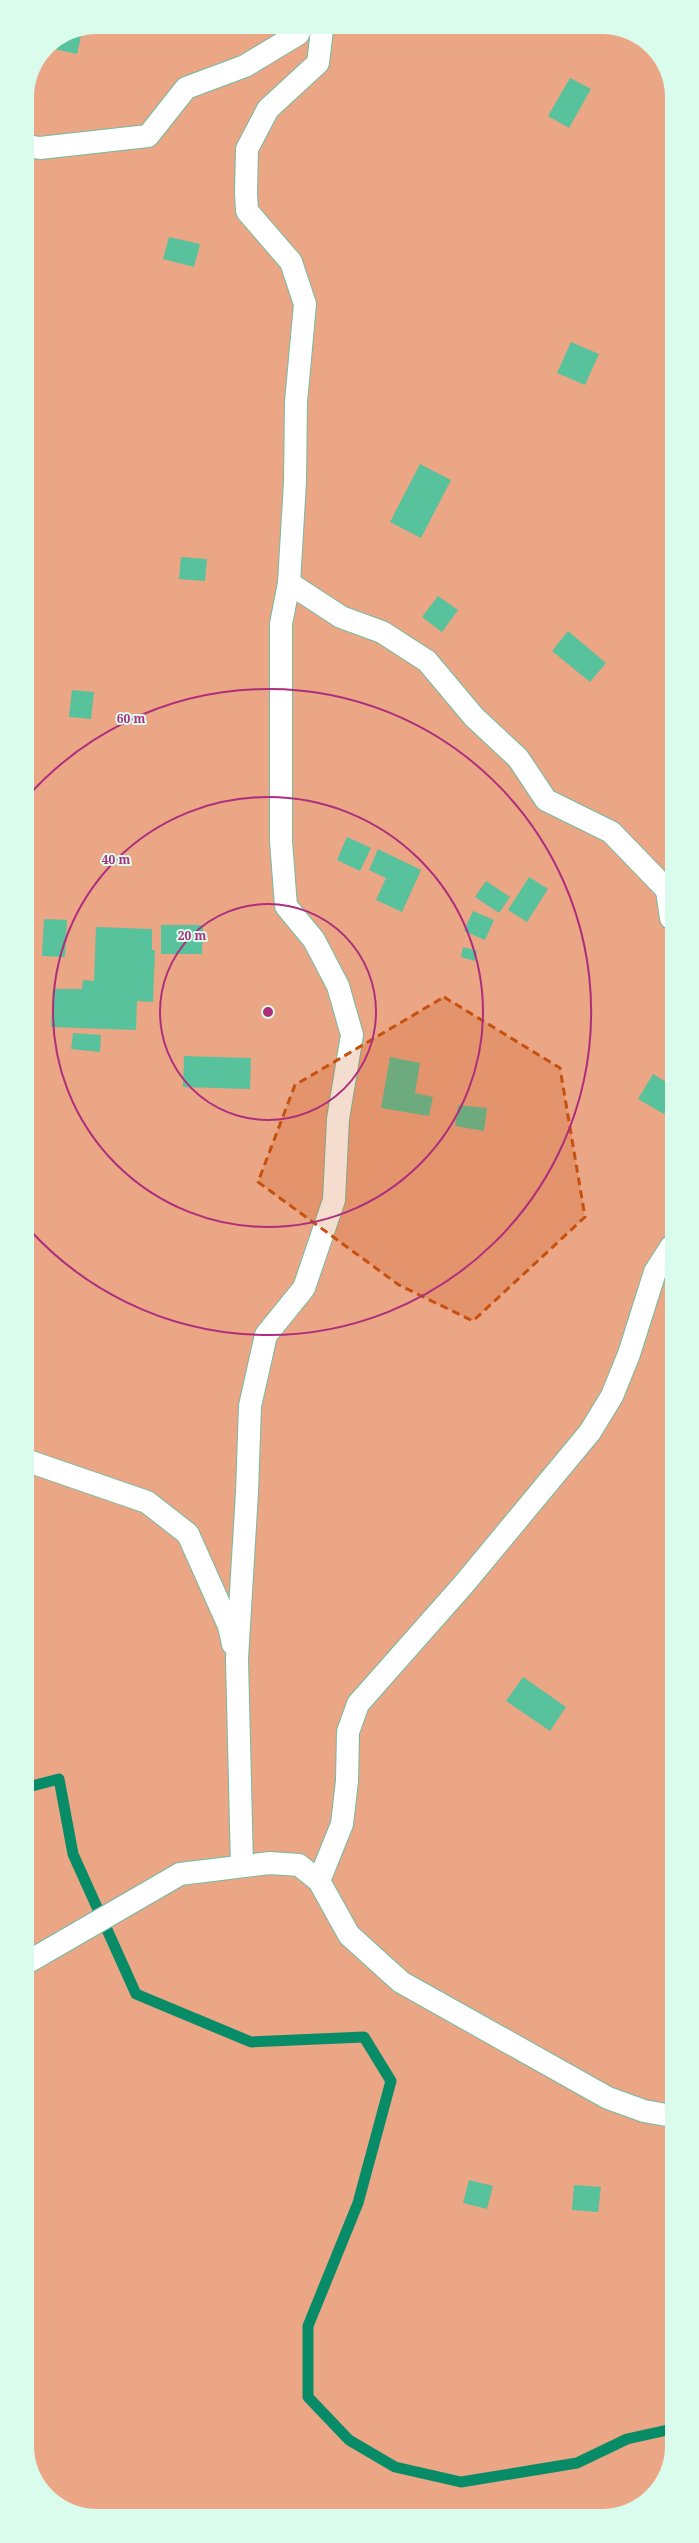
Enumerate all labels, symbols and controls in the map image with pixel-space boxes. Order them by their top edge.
text: 60 m [117,710,145,727]
text: 40 m [102,851,130,868]
text: 20 m [178,927,206,944]
centre of rings [261,1005,275,1019]

